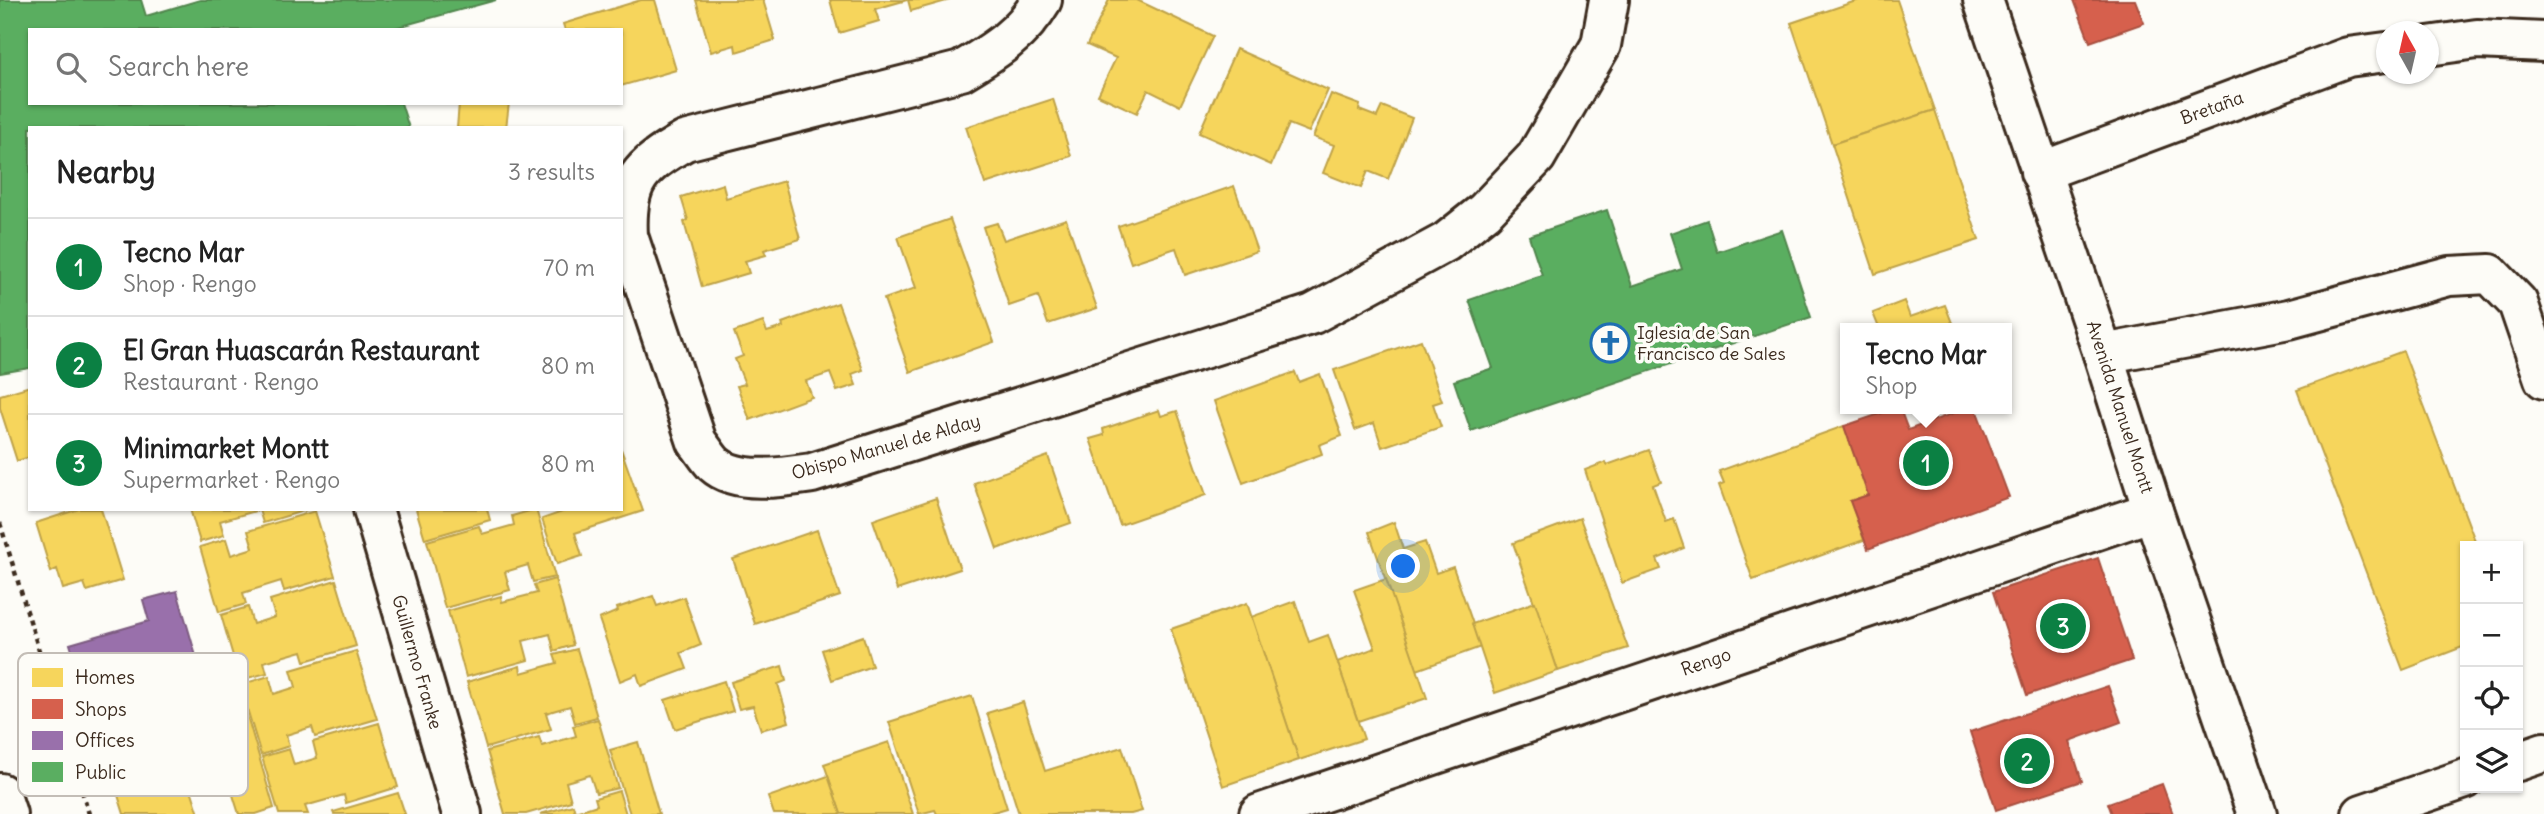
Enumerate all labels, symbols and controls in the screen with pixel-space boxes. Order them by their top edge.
north arrow [2376,21,2439,84]
search box [28,28,623,105]
icon: search [52,48,90,86]
text: Search here [108,50,249,83]
street label: Bretaña [2177,86,2246,130]
text: Nearby [56,153,156,191]
text: 3 results [508,157,595,186]
text: Tecno Mar [123,236,244,269]
text: 1 [74,253,84,282]
text: 70 m [543,253,595,282]
text: Shop · Rengo [123,269,257,298]
street label: Avenida Manuel Montt [2082,318,2159,496]
place label: Iglesia de San Francisco de Sales [1637,321,1786,365]
church icon: Iglesia de San Francisco de Sales [1589,322,1631,364]
popup [1840,323,2012,414]
text: El Gran Huascarán Restaurant [123,334,479,367]
text: Tecno Mar [1865,338,1987,371]
text: 2 [73,351,85,380]
text: 80 m [541,351,595,380]
text: Restaurant · Rengo [123,367,319,396]
text: Shop [1865,371,1917,400]
street label: Obispo Manuel de Alday [789,409,983,484]
text: Minimarket Montt [123,432,329,465]
pin: 1 [1903,437,1949,489]
text: 3 [72,449,86,478]
text: 80 m [541,449,595,478]
text: Supermarket · Rengo [123,465,340,494]
map controls [2460,541,2523,793]
button: + [2460,541,2523,604]
your location [1386,549,1420,583]
street label: Guillermo Franke [387,592,448,732]
pin: 3 [2040,600,2086,652]
button: − [2460,604,2523,667]
street label: Rengo [1678,642,1734,681]
legend [18,653,248,796]
text: Homes [75,665,135,689]
button: locate [2460,667,2523,730]
text: Shops [75,697,127,721]
text: Offices [75,728,135,752]
button: layers [2460,730,2523,793]
pin: 2 [2004,735,2050,787]
text: Public [75,760,126,784]

